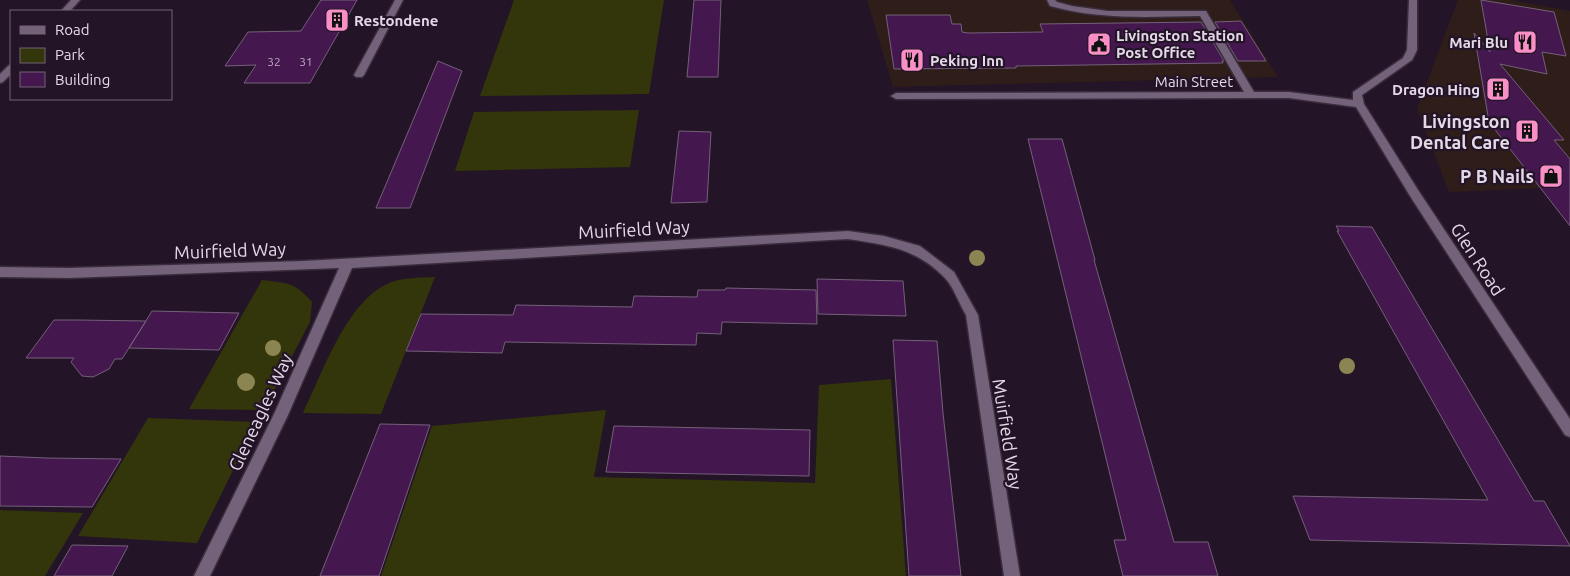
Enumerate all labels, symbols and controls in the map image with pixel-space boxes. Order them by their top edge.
building icon: Restondene [324,7,350,33]
legend [10,10,172,100]
place label: Restondene [354,12,438,29]
text: Road [55,21,90,38]
place label: Livingston Station Post Office [1116,27,1244,61]
restaurant icon: Mari Blu [1512,29,1538,55]
public building icon: Livingston Station Post Office [1086,31,1112,57]
place label: Mari Blu [1449,34,1508,51]
text: Park [55,46,85,63]
restaurant icon: Peking Inn [899,47,925,73]
place label: Peking Inn [930,52,1004,69]
house number: 32 [267,55,281,68]
house number: 31 [299,55,313,68]
text: Building [55,71,110,88]
street label: Main Street [1155,73,1233,90]
building icon: Dragon Hing [1485,76,1511,102]
place label: Dragon Hing [1392,81,1480,98]
place label: Livingston Dental Care [1410,111,1510,152]
building icon: Livingston Dental Care [1514,118,1540,144]
shop icon: P B Nails [1538,163,1564,189]
place label: P B Nails [1460,166,1534,186]
street label: Muirfield Way [578,216,691,242]
street label: Glen Road [1447,219,1509,299]
street label: Muirfield Way [174,238,287,262]
street label: Gleneagles Way [224,350,296,474]
street label: Muirfield Way [989,377,1027,491]

